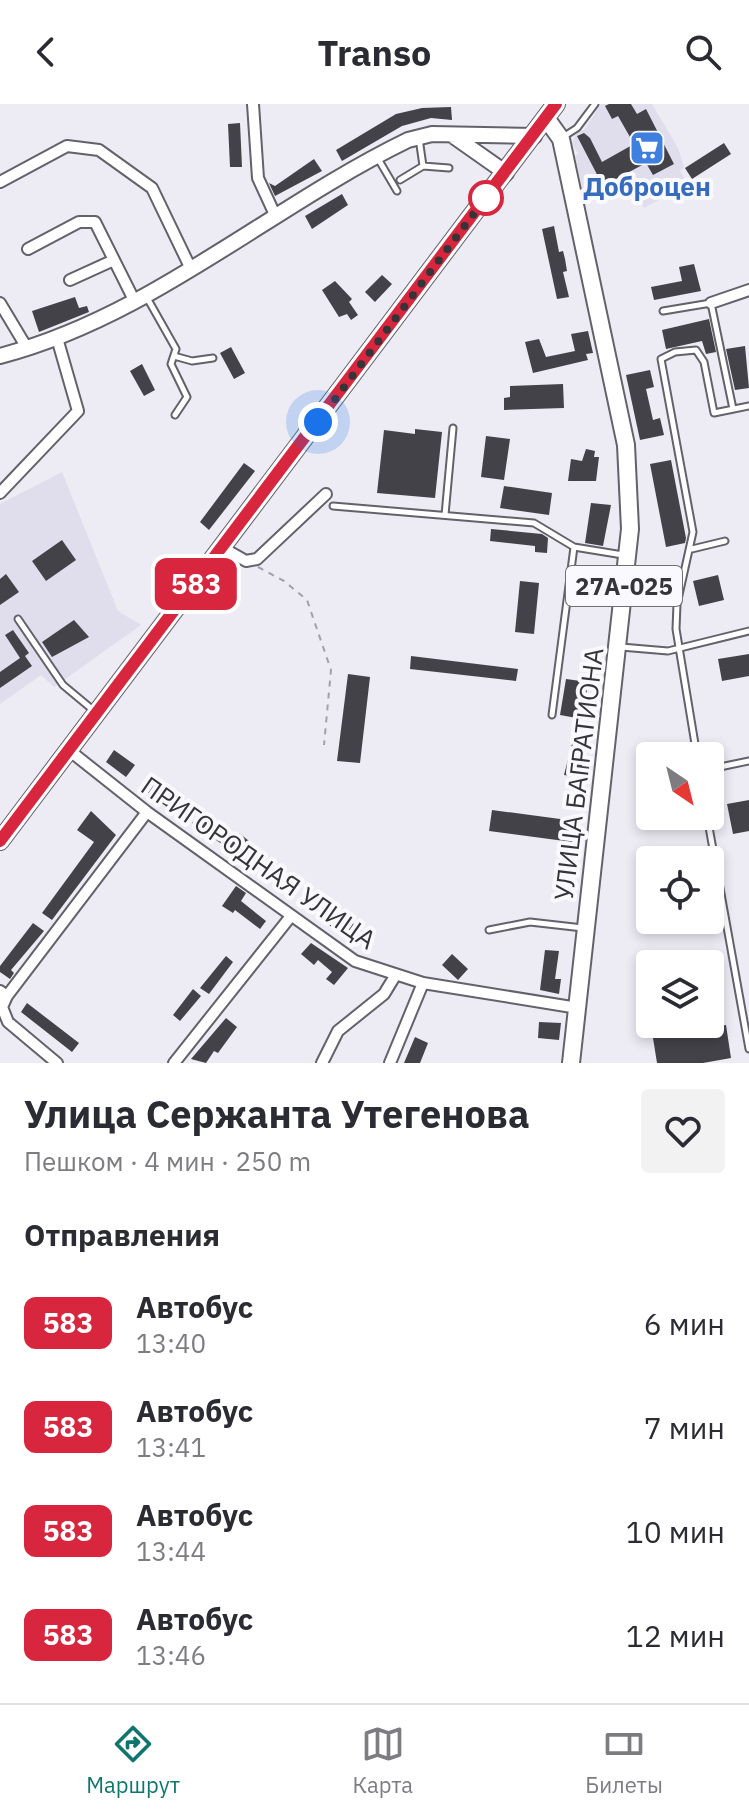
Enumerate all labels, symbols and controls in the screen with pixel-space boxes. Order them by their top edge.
text: Transo [318,29,431,76]
icon: back [24,30,68,74]
icon: search [681,30,725,74]
supermarket icon: Доброцен [628,129,666,167]
place label: Доброцен [583,169,711,203]
unlabelled marker [469,181,503,215]
your location [298,402,338,442]
line badge: 583 [150,558,242,610]
text: 583 [171,565,221,602]
road number: 27А-025 [566,566,682,606]
street label: УЛИЦА БАГРАТИОНА [546,645,610,902]
north arrow [636,742,724,830]
map controls [636,742,724,1038]
street label: ПРИГОРОДНАЯ УЛИЦА [135,768,383,956]
button: locate [636,846,724,934]
button: layers [636,950,724,1038]
text: Улица Сержанта Утегенова [24,1089,530,1138]
button: heart [641,1089,725,1173]
text: Пешком · 4 мин · 250 m [24,1144,311,1178]
text: Отправления [24,1215,220,1254]
text: Автобус [136,1287,253,1326]
text: 583 [43,1304,93,1341]
text: 6 мин [644,1304,725,1343]
text: 13:40 [136,1326,206,1360]
text: Автобус [136,1391,253,1430]
text: 583 [43,1408,93,1445]
text: 7 мин [644,1408,725,1447]
text: 13:41 [136,1430,206,1464]
text: Автобус [136,1495,253,1534]
text: 583 [43,1512,93,1549]
text: 10 мин [626,1512,725,1551]
text: 13:44 [136,1534,206,1568]
text: Автобус [136,1599,253,1638]
text: 583 [43,1616,93,1653]
text: 12 мин [626,1616,725,1655]
text: 13:46 [136,1638,206,1672]
tab: Маршрут [86,1722,180,1799]
tab: Карта [353,1722,413,1799]
tab: Билеты [585,1722,663,1799]

